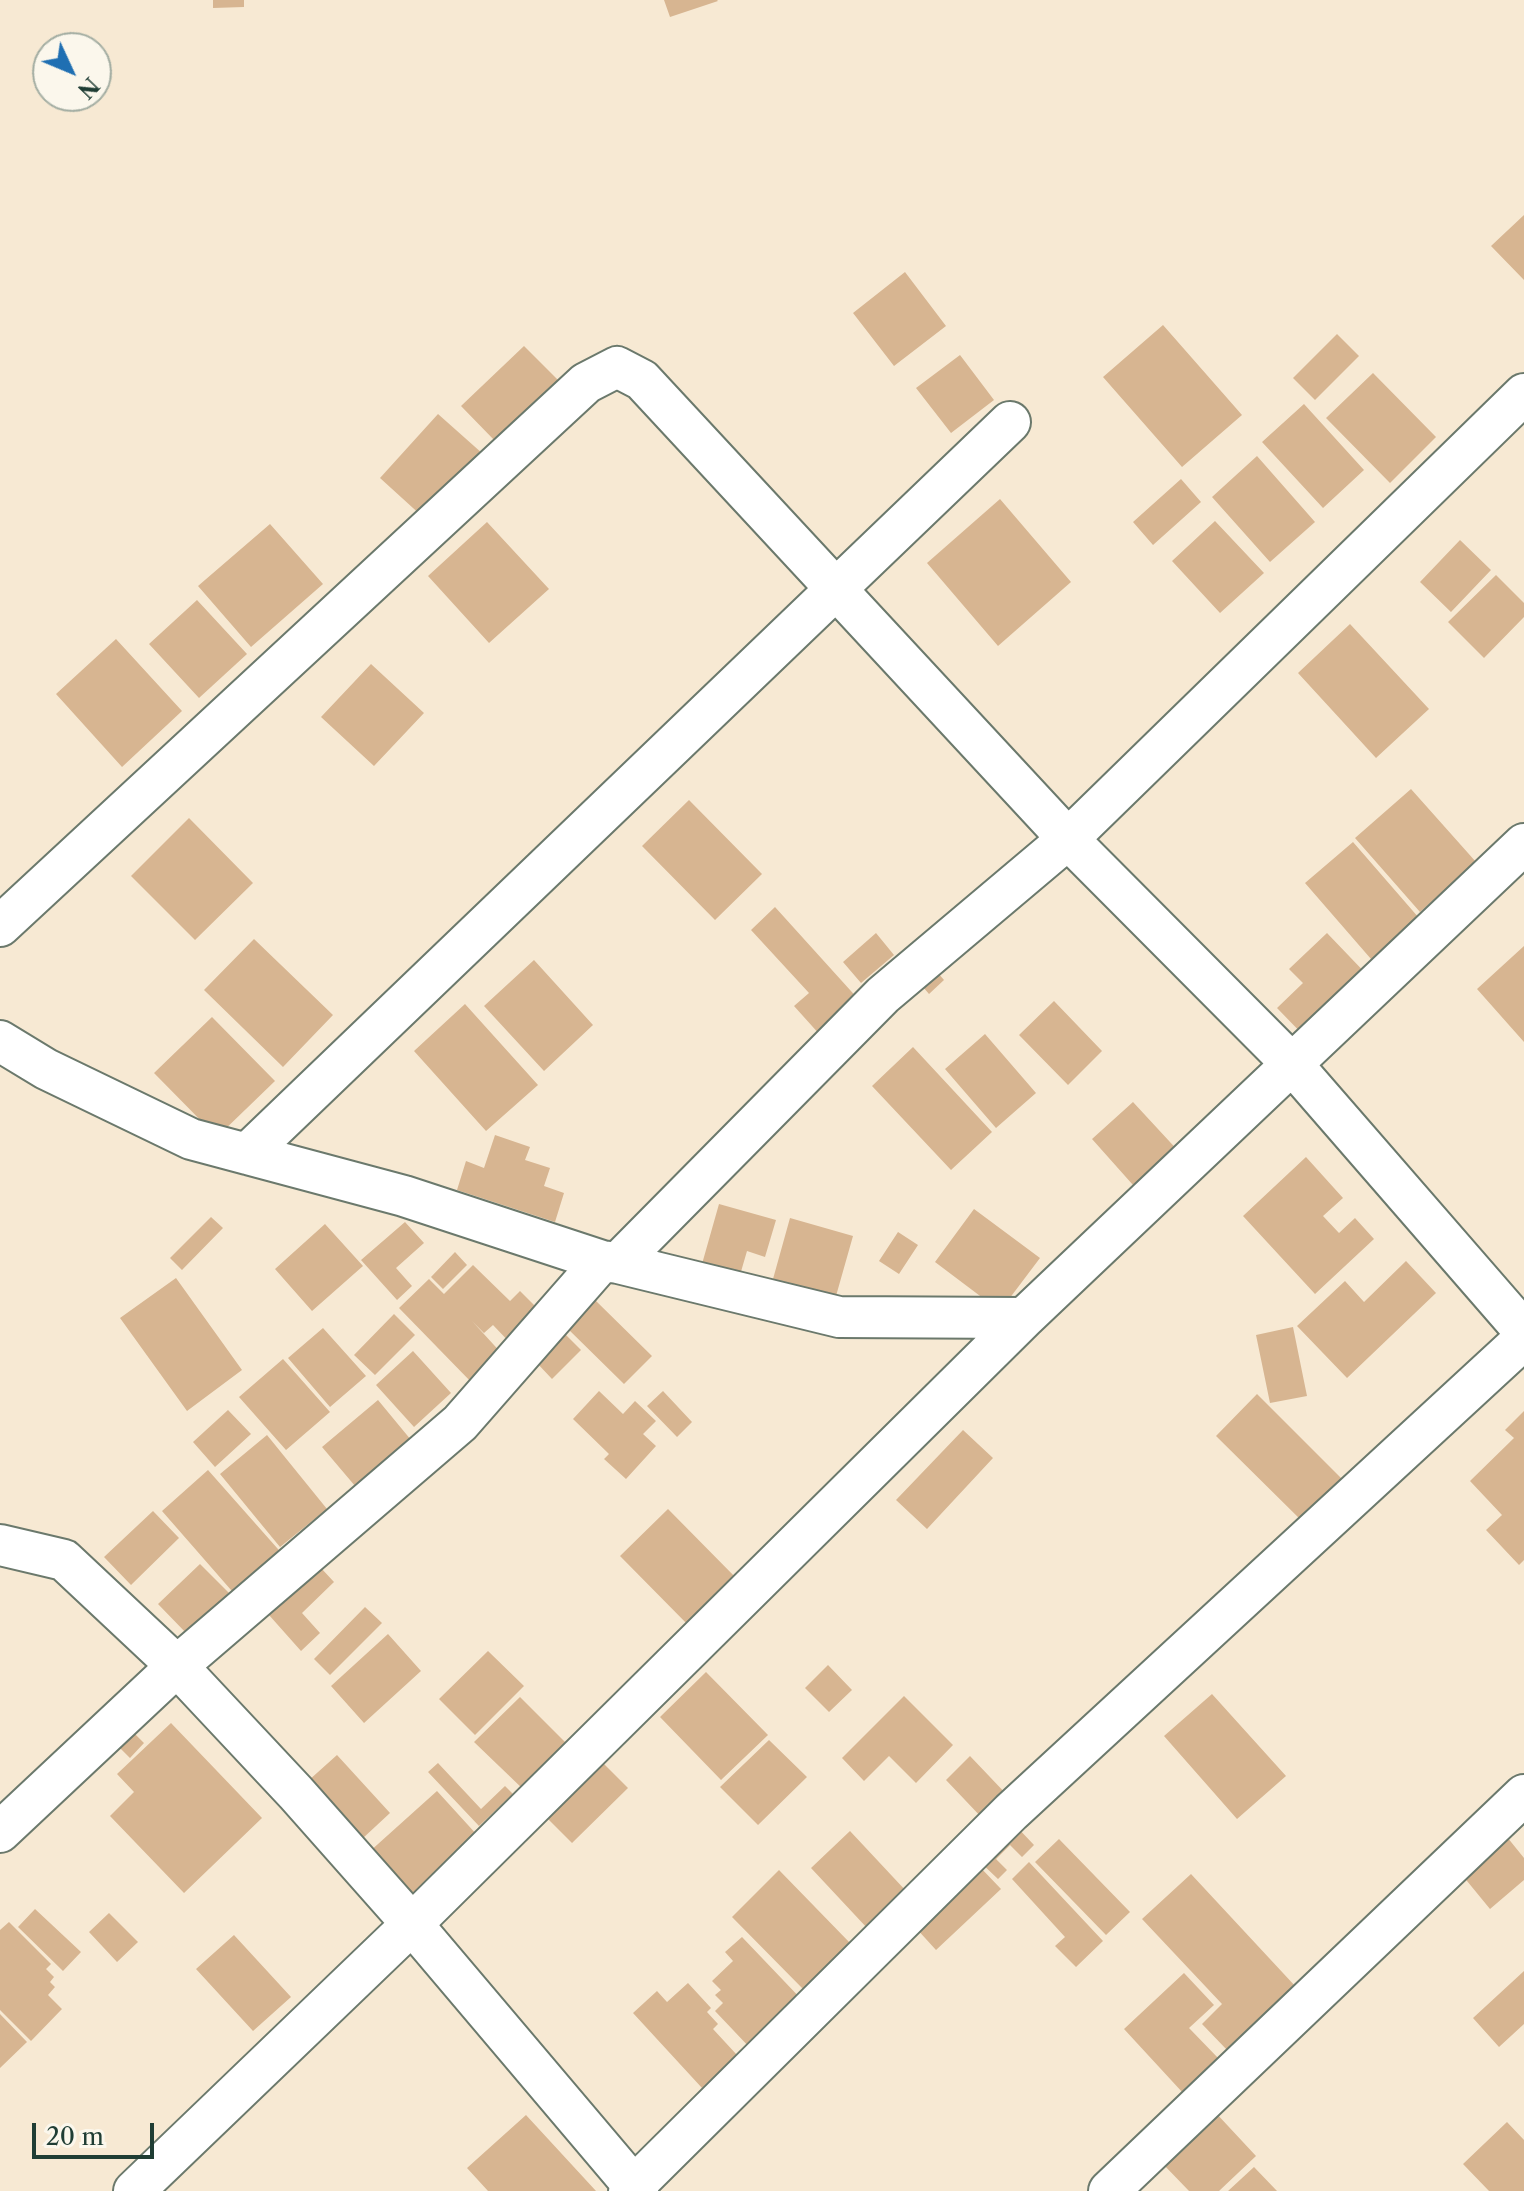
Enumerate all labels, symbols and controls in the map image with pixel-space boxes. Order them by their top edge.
north arrow [32,32,112,112]
text: N [72,71,105,104]
scale bar [36,2107,158,2157]
text: 20 m [46,2122,104,2151]

